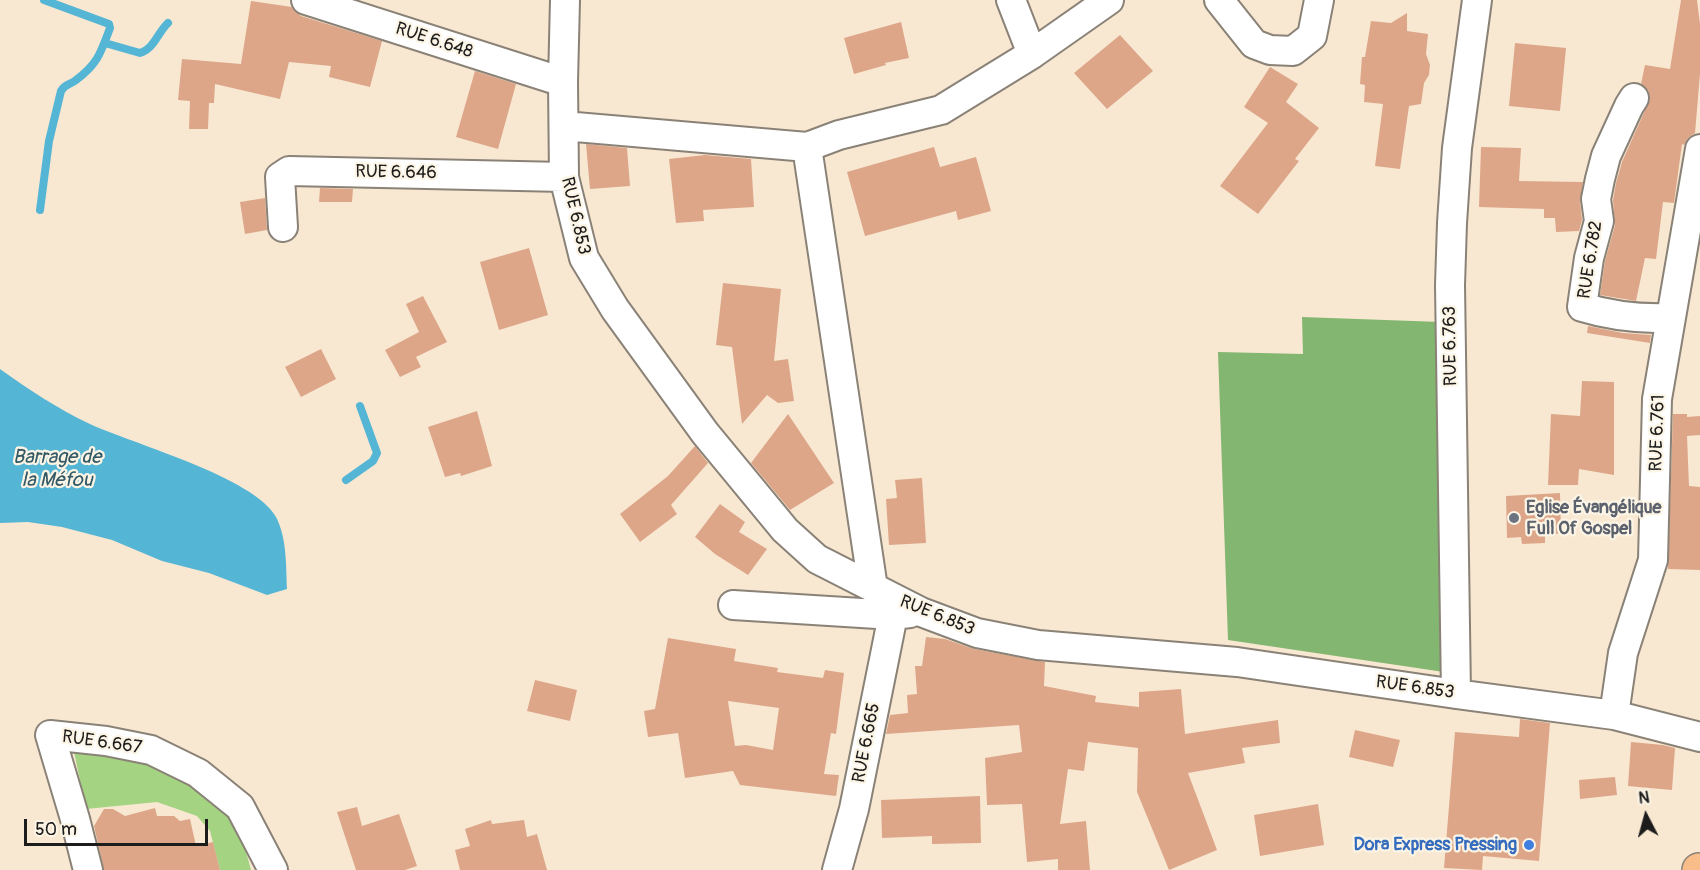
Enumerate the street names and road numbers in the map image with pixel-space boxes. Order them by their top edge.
street label: RUE 6.648 [393,18,475,64]
street label: RUE 6.646 [355,161,437,185]
street label: RUE 6.853 [556,175,594,257]
street label: RUE 6.782 [1574,219,1608,301]
street label: RUE 6.763 [1440,306,1462,386]
street label: RUE 6.761 [1646,394,1670,472]
street label: RUE 6.853 [896,591,978,641]
street label: RUE 6.853 [1374,672,1456,704]
street label: RUE 6.665 [849,701,885,785]
street label: RUE 6.667 [61,727,143,759]

